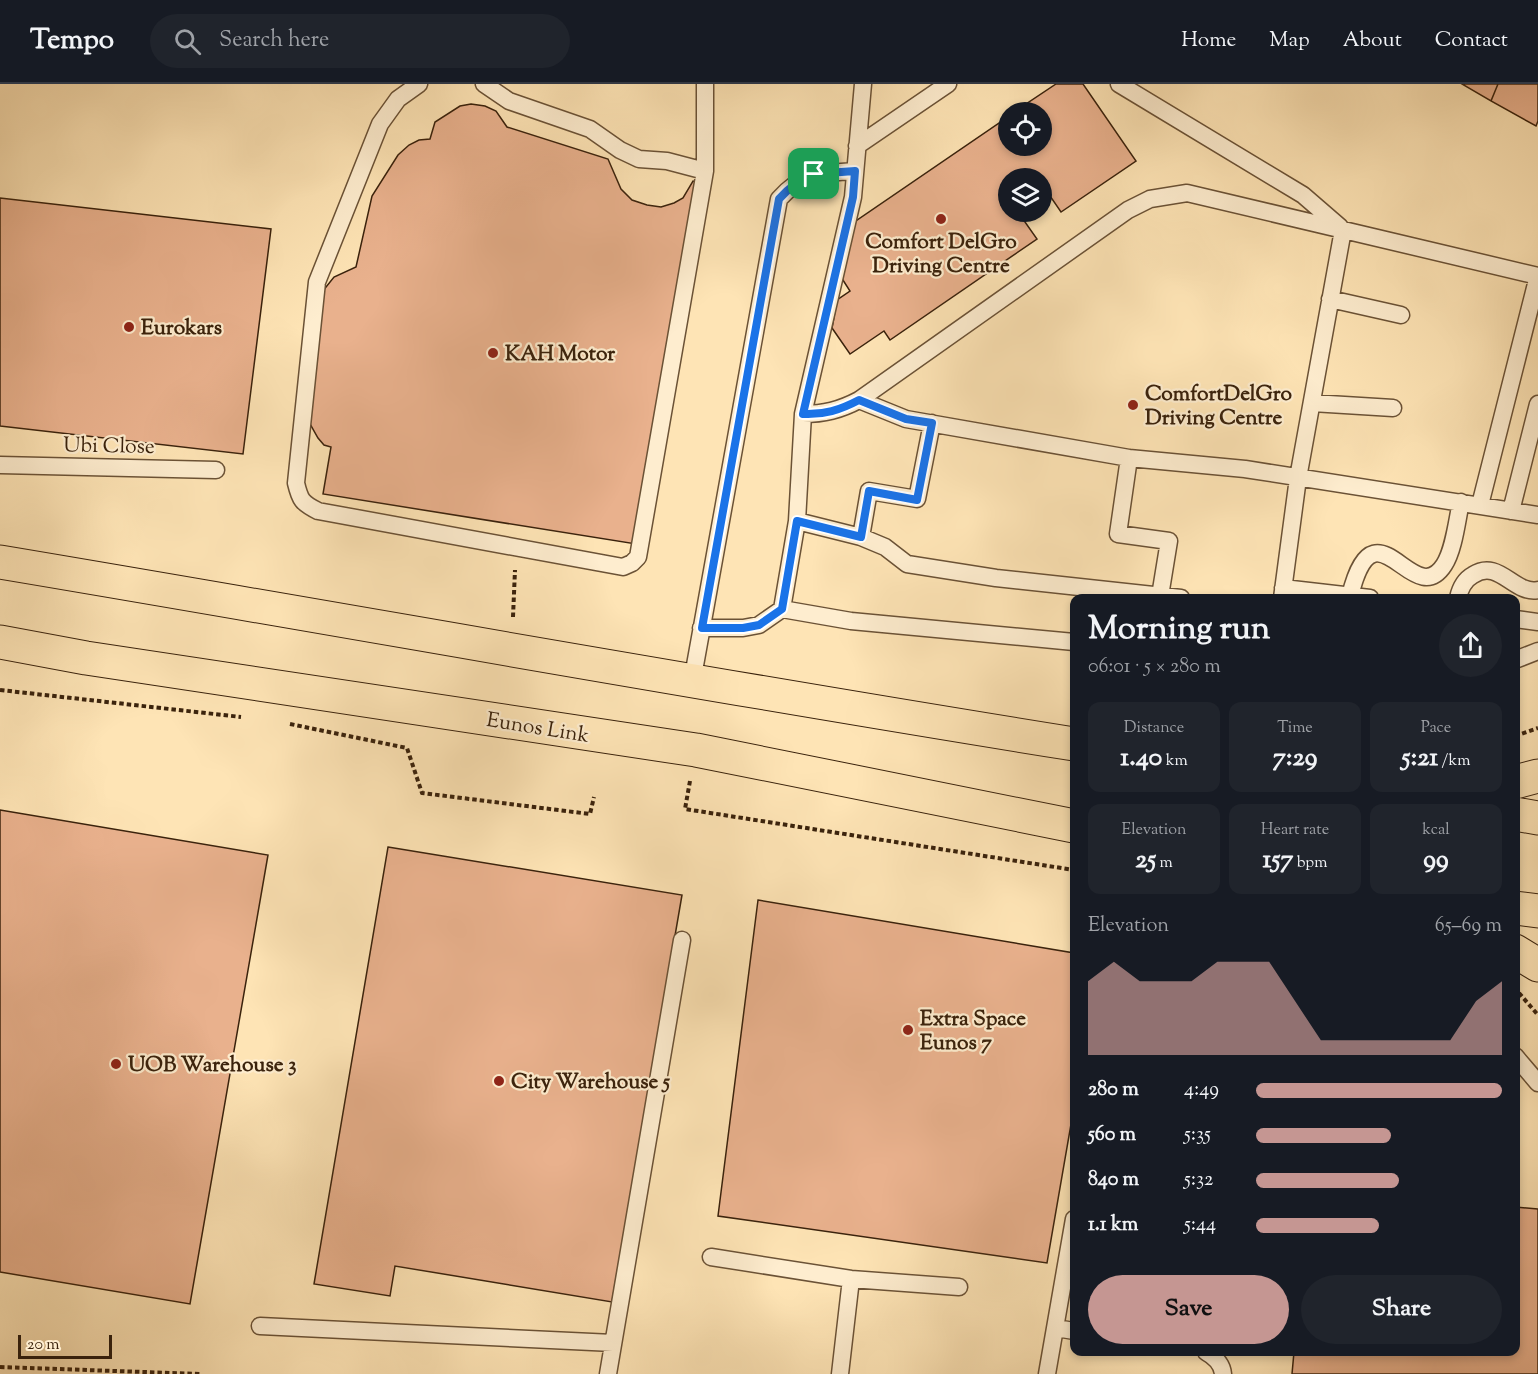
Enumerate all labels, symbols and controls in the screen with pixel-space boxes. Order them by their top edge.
search box [150,14,570,68]
text: Tempo [30,21,114,61]
icon: search [171,25,204,58]
text: Search here [219,25,329,57]
text: Home [1181,26,1236,56]
text: Map [1269,26,1310,56]
text: About [1343,26,1402,56]
text: Contact [1435,26,1508,56]
map controls [998,102,1052,222]
button: locate [998,102,1052,156]
pin [788,148,839,199]
icon: arrive [797,157,830,190]
button: layers [998,168,1052,222]
marker: Comfort DelGro Driving Centre [934,212,948,226]
place label: Comfort DelGro Driving Centre [865,228,1017,282]
place label: Eurokars [141,314,222,344]
marker: Eurokars [122,320,136,334]
place label: KAH Motor [505,340,615,370]
marker: KAH Motor [486,346,500,360]
place label: ComfortDelGro Driving Centre [1145,380,1293,434]
marker: ComfortDelGro Driving Centre [1126,398,1140,412]
street label: Ubi Close [63,431,155,463]
text: Morning run [1088,606,1270,654]
button: share [1439,614,1502,677]
text: 06:01 · 5 × 280 m [1088,653,1221,682]
street label: Eunos Link [484,706,592,752]
text: Distance [1124,717,1184,740]
text: Time [1277,717,1313,740]
text: Pace [1421,717,1451,740]
text: 1.40 [1120,740,1162,777]
text: 7:29 [1273,740,1317,777]
text: 5:21 [1401,740,1438,777]
text: km [1162,750,1188,773]
text: /km [1438,750,1471,773]
text: Elevation [1122,819,1186,842]
text: Heart rate [1261,819,1329,842]
text: kcal [1422,819,1450,842]
text: 25 [1135,842,1156,879]
text: 157 [1263,842,1293,879]
text: 99 [1423,842,1449,879]
text: m [1156,852,1173,875]
text: bpm [1293,852,1327,875]
text: Elevation [1088,912,1169,941]
text: 65–69 m [1435,912,1502,941]
place label: Extra Space Eunos 7 [920,1005,1026,1059]
marker: Extra Space Eunos 7 [901,1023,915,1037]
place label: UOB Warehouse 3 [128,1051,296,1081]
marker: UOB Warehouse 3 [109,1057,123,1071]
place label: City Warehouse 5 [511,1068,671,1098]
marker: City Warehouse 5 [492,1074,506,1088]
text: 280 m [1088,1076,1139,1105]
text: 4:49 [1184,1076,1219,1105]
text: 560 m [1088,1121,1136,1150]
text: 5:35 [1184,1121,1211,1150]
text: 840 m [1088,1166,1139,1195]
text: 5:32 [1184,1166,1213,1195]
text: 1.1 km [1088,1211,1138,1240]
text: 5:44 [1184,1211,1216,1240]
button: Save [1088,1275,1289,1344]
button: Share [1301,1275,1502,1344]
scale bar [18,1332,112,1360]
text: 20 m [27,1334,60,1357]

